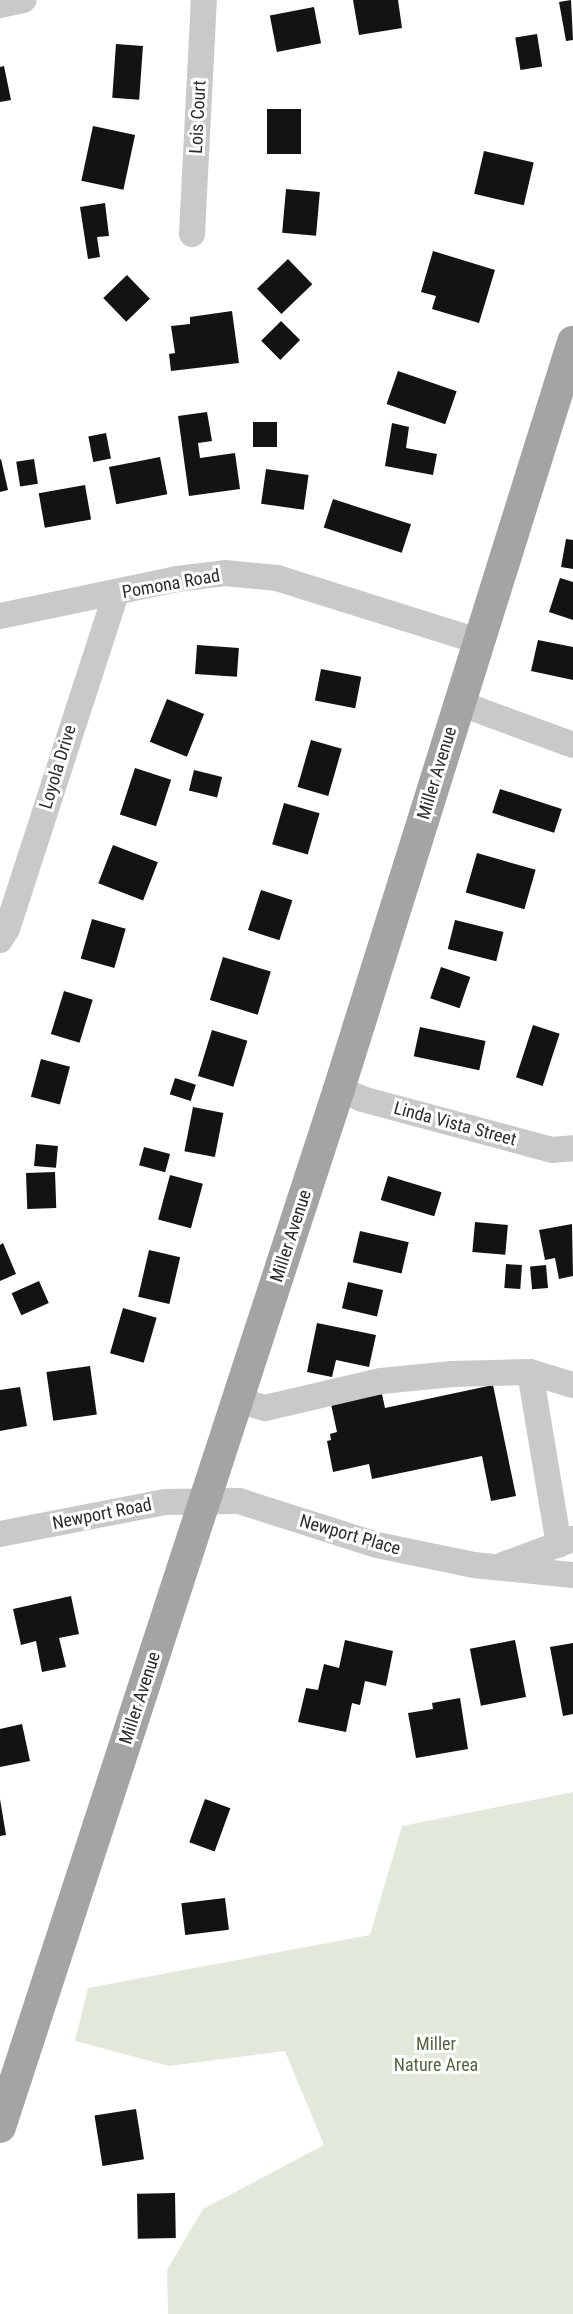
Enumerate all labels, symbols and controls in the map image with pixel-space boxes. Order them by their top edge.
street label: Lois Court [185,80,211,154]
street label: Pomona Road [120,565,222,603]
street label: Loyola Drive [35,722,81,812]
street label: Miller Avenue [413,724,461,822]
street label: Linda Vista Street [391,1097,519,1151]
street label: Miller Avenue [266,1187,316,1285]
street label: Newport Road [51,1494,153,1534]
street label: Newport Place [297,1510,403,1560]
street label: Miller Avenue [115,1649,165,1747]
park label: Miller Nature Area [394,2034,478,2076]

